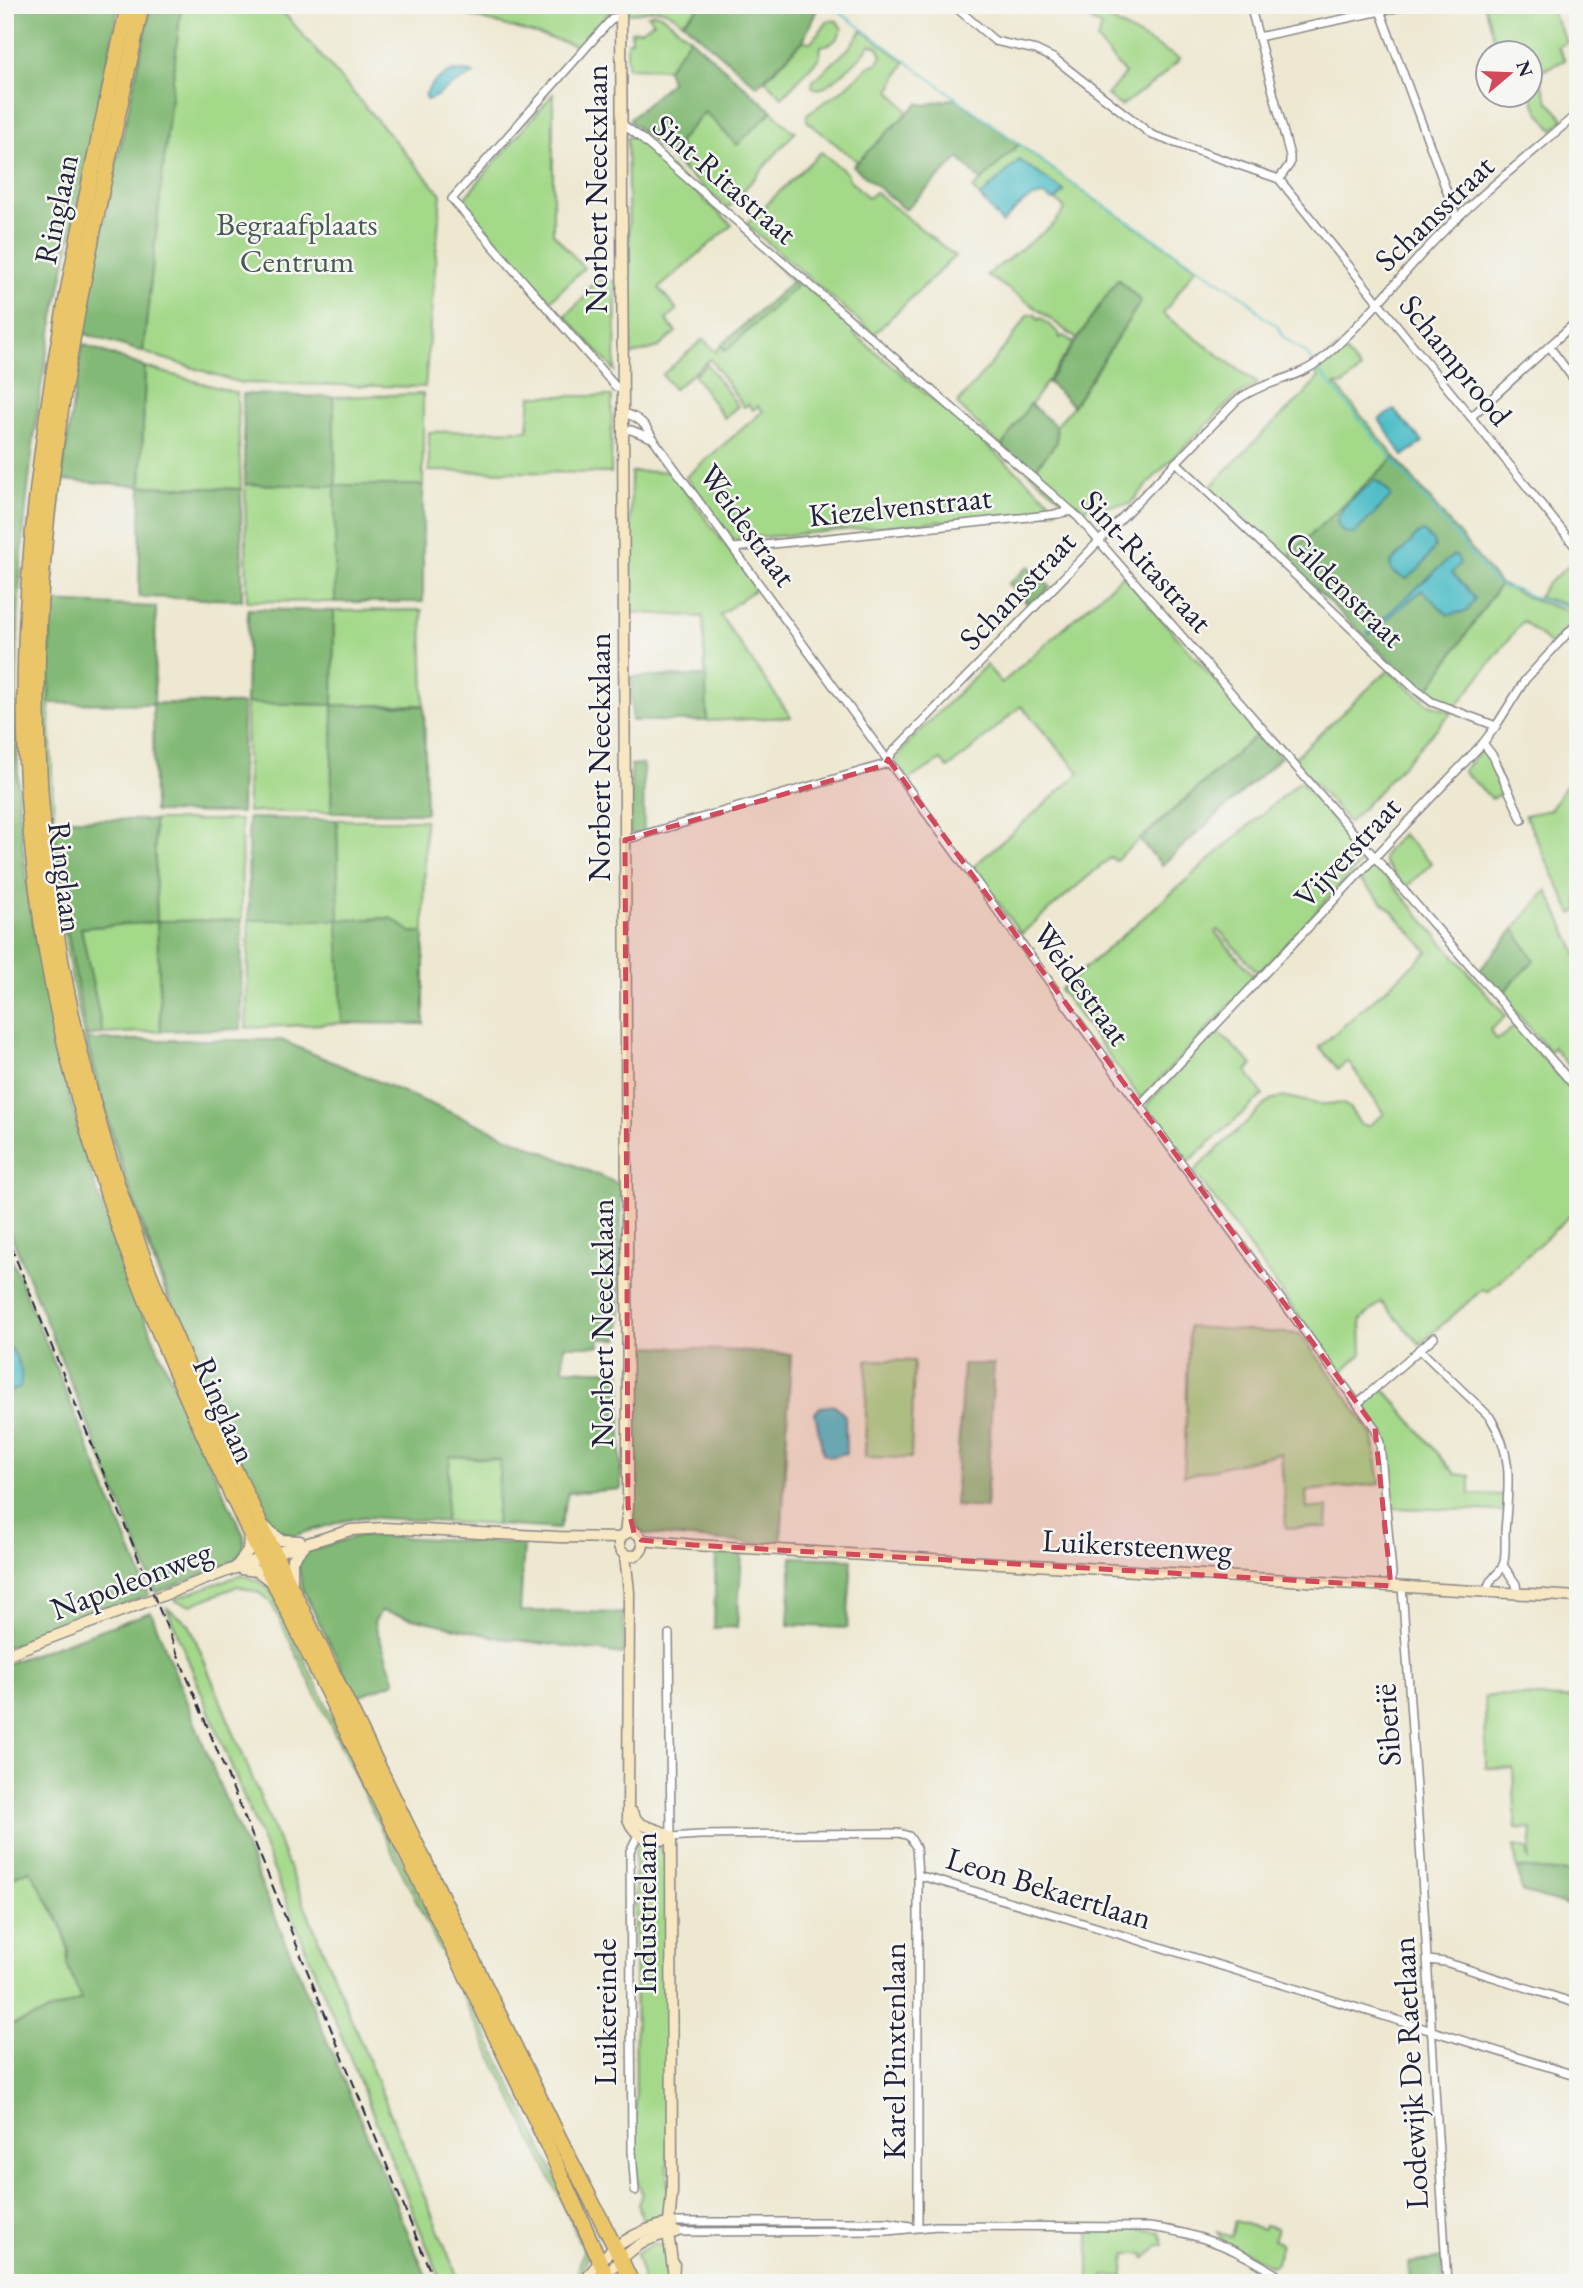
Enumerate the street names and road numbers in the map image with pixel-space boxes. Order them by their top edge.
street label: Norbert Neeckxlaan [575,64,617,314]
street label: Sint-Ritastraat [644,105,806,253]
street label: Schansstraat [1365,145,1503,281]
street label: Ringlaan [24,150,88,268]
street label: Schamprood [1390,286,1522,435]
street label: Weidestraat [689,455,807,595]
street label: Kiezelvenstraat [807,476,993,536]
street label: Sint-Ritastraat [1072,481,1222,641]
street label: Schansstraat [949,521,1085,659]
street label: Gildenstraat [1276,521,1414,657]
street label: Norbert Neeckxlaan [578,632,620,882]
street label: Vijverstraat [1284,787,1410,917]
street label: Ringlaan [38,819,94,935]
street label: Weidestraat [1023,914,1141,1054]
street label: Norbert Neeckxlaan [581,1198,623,1448]
street label: Ringlaan [183,1350,267,1470]
street label: Luikersteenweg [1041,1519,1234,1571]
street label: Napoleonweg [44,1530,219,1630]
street label: Siberië [1363,1682,1411,1768]
street label: Industrielaan [624,1832,666,1994]
street label: Leon Bekaertlaan [941,1837,1157,1939]
street label: Lodewijk De Raetlaan [1382,1936,1438,2210]
street label: Luikereinde [584,1938,626,2086]
street label: Karel Pinxtenlaan [873,1942,915,2160]

